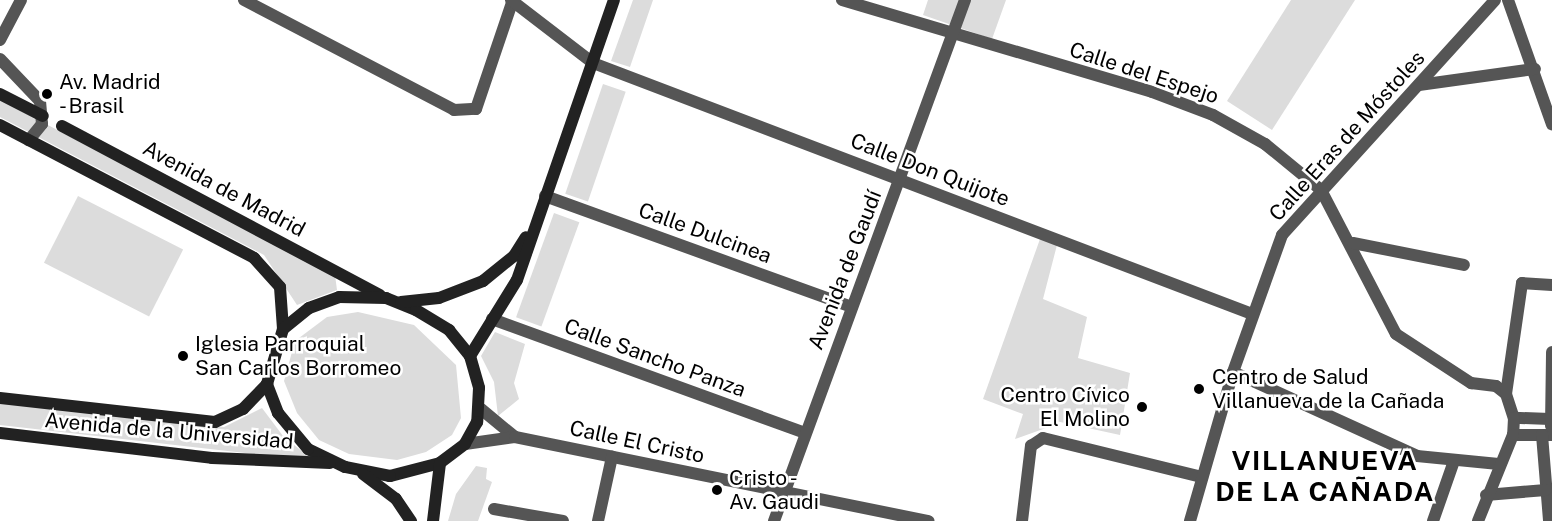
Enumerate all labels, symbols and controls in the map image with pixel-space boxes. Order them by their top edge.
street label: Calle del Espejo [1066,37,1222,109]
street label: Calle Eras de Móstoles [1264,46,1430,226]
place label: Av. Madrid - Brasil [59,69,161,119]
marker: Av. Madrid - Brasil [40,87,54,101]
street label: Calle Don Quijote [847,128,1013,212]
street label: Avenida de Madrid [138,135,310,243]
street label: Avenida de Gaudí [803,187,887,353]
street label: Calle Dulcinea [635,197,775,269]
street label: Calle Sancho Panza [561,313,749,403]
place label: Iglesia Parroquial San Carlos Borromeo [195,331,401,381]
marker: Iglesia Parroquial San Carlos Borromeo [176,349,190,363]
place label: Centro de Salud Villanueva de la Cañada [1212,364,1445,414]
marker: Centro de Salud Villanueva de la Cañada [1190,380,1208,398]
place label: Centro Cívico El Molino [1000,382,1130,432]
marker: Centro Cívico El Molino [1135,400,1149,414]
street label: Avenida de la Universidad [43,408,295,454]
street label: Calle El Cristo [567,415,707,469]
district label: VILLANUEVA DE LA CAÑADA [1215,444,1435,507]
place label: Cristo - Av. Gaudi [729,465,819,515]
marker: Cristo - Av. Gaudi [710,483,724,497]

